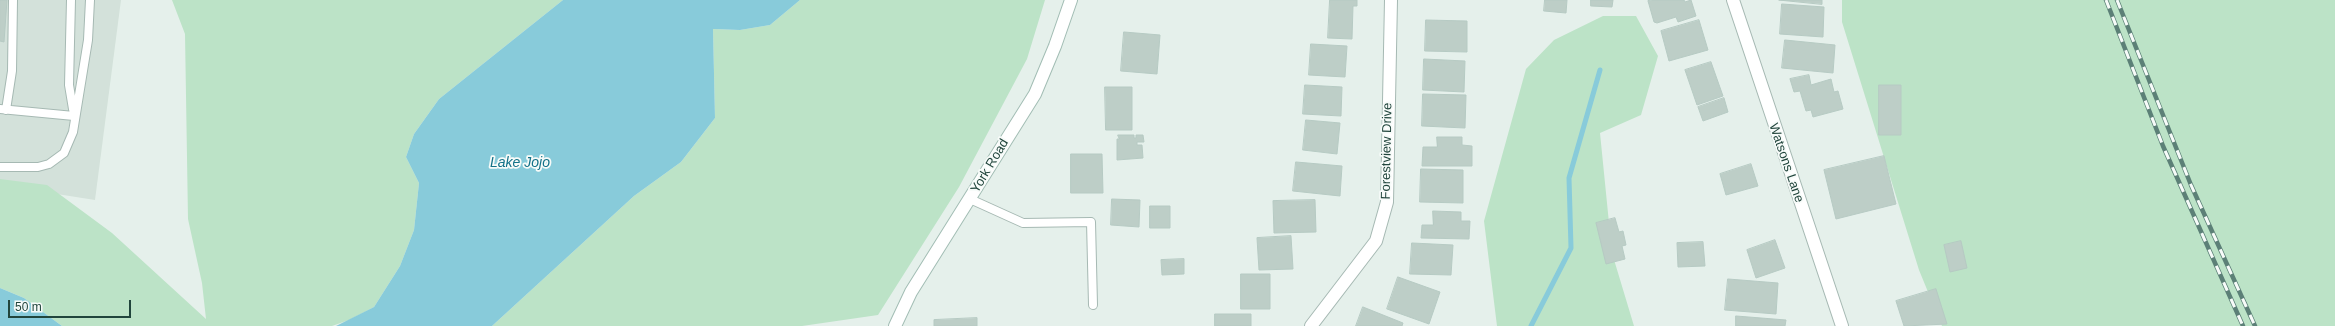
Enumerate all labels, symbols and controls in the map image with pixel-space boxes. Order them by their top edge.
street label: Forestview Drive [1378,102,1396,200]
street label: Watsons Lane [1765,121,1807,205]
street label: York Road [968,136,1012,196]
water label: Lake Jojo [490,155,550,171]
scale bar [10,292,133,318]
text: 50 m [15,300,42,314]

